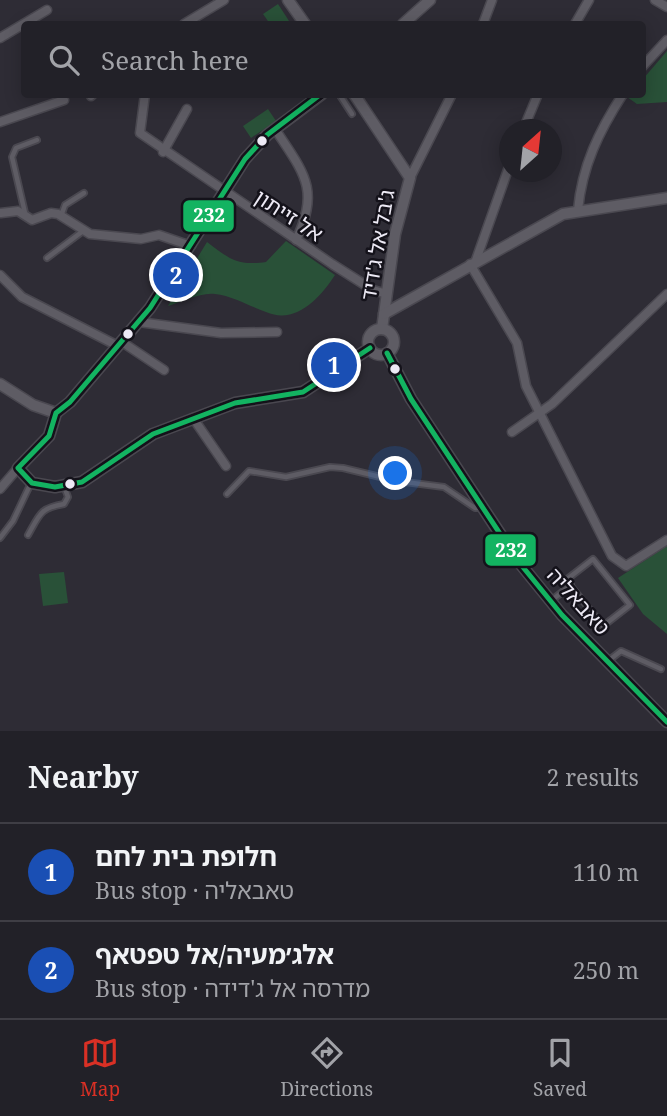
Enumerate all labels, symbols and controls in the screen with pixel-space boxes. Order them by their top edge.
search box [21,21,646,98]
icon: search [45,41,83,79]
text: Search here [101,42,249,78]
north arrow [499,119,562,182]
unlabelled marker [255,134,269,148]
street label: אל זייתון [249,183,329,247]
street label: ג'בל אל ג'דיד [353,187,401,303]
line badge: 232 [182,199,235,233]
text: 232 [193,202,225,228]
pin: 2 [153,249,199,301]
unlabelled marker [121,327,135,341]
pin: 1 [311,339,357,391]
unlabelled marker [388,362,402,376]
your location [378,456,412,490]
unlabelled marker [63,477,77,491]
line badge: 232 [484,533,537,567]
text: 232 [495,537,527,563]
street label: טאבאליה [541,561,617,641]
text: Nearby [28,756,139,797]
text: 2 results [546,761,639,793]
text: חלופת בית לחם [95,838,277,874]
text: 1 [45,856,58,888]
text: 110 m [573,856,639,888]
text: Bus stop · טאבאליה [95,874,294,906]
text: אלג׳מעיה/אל טפטאף [95,936,334,972]
text: 2 [45,954,58,986]
text: 250 m [573,954,639,986]
text: Bus stop · מדרסה אל ג'דידה [95,972,370,1004]
tab: Map [80,1034,120,1102]
tab: Directions [280,1034,373,1102]
tab: Saved [533,1034,587,1102]

